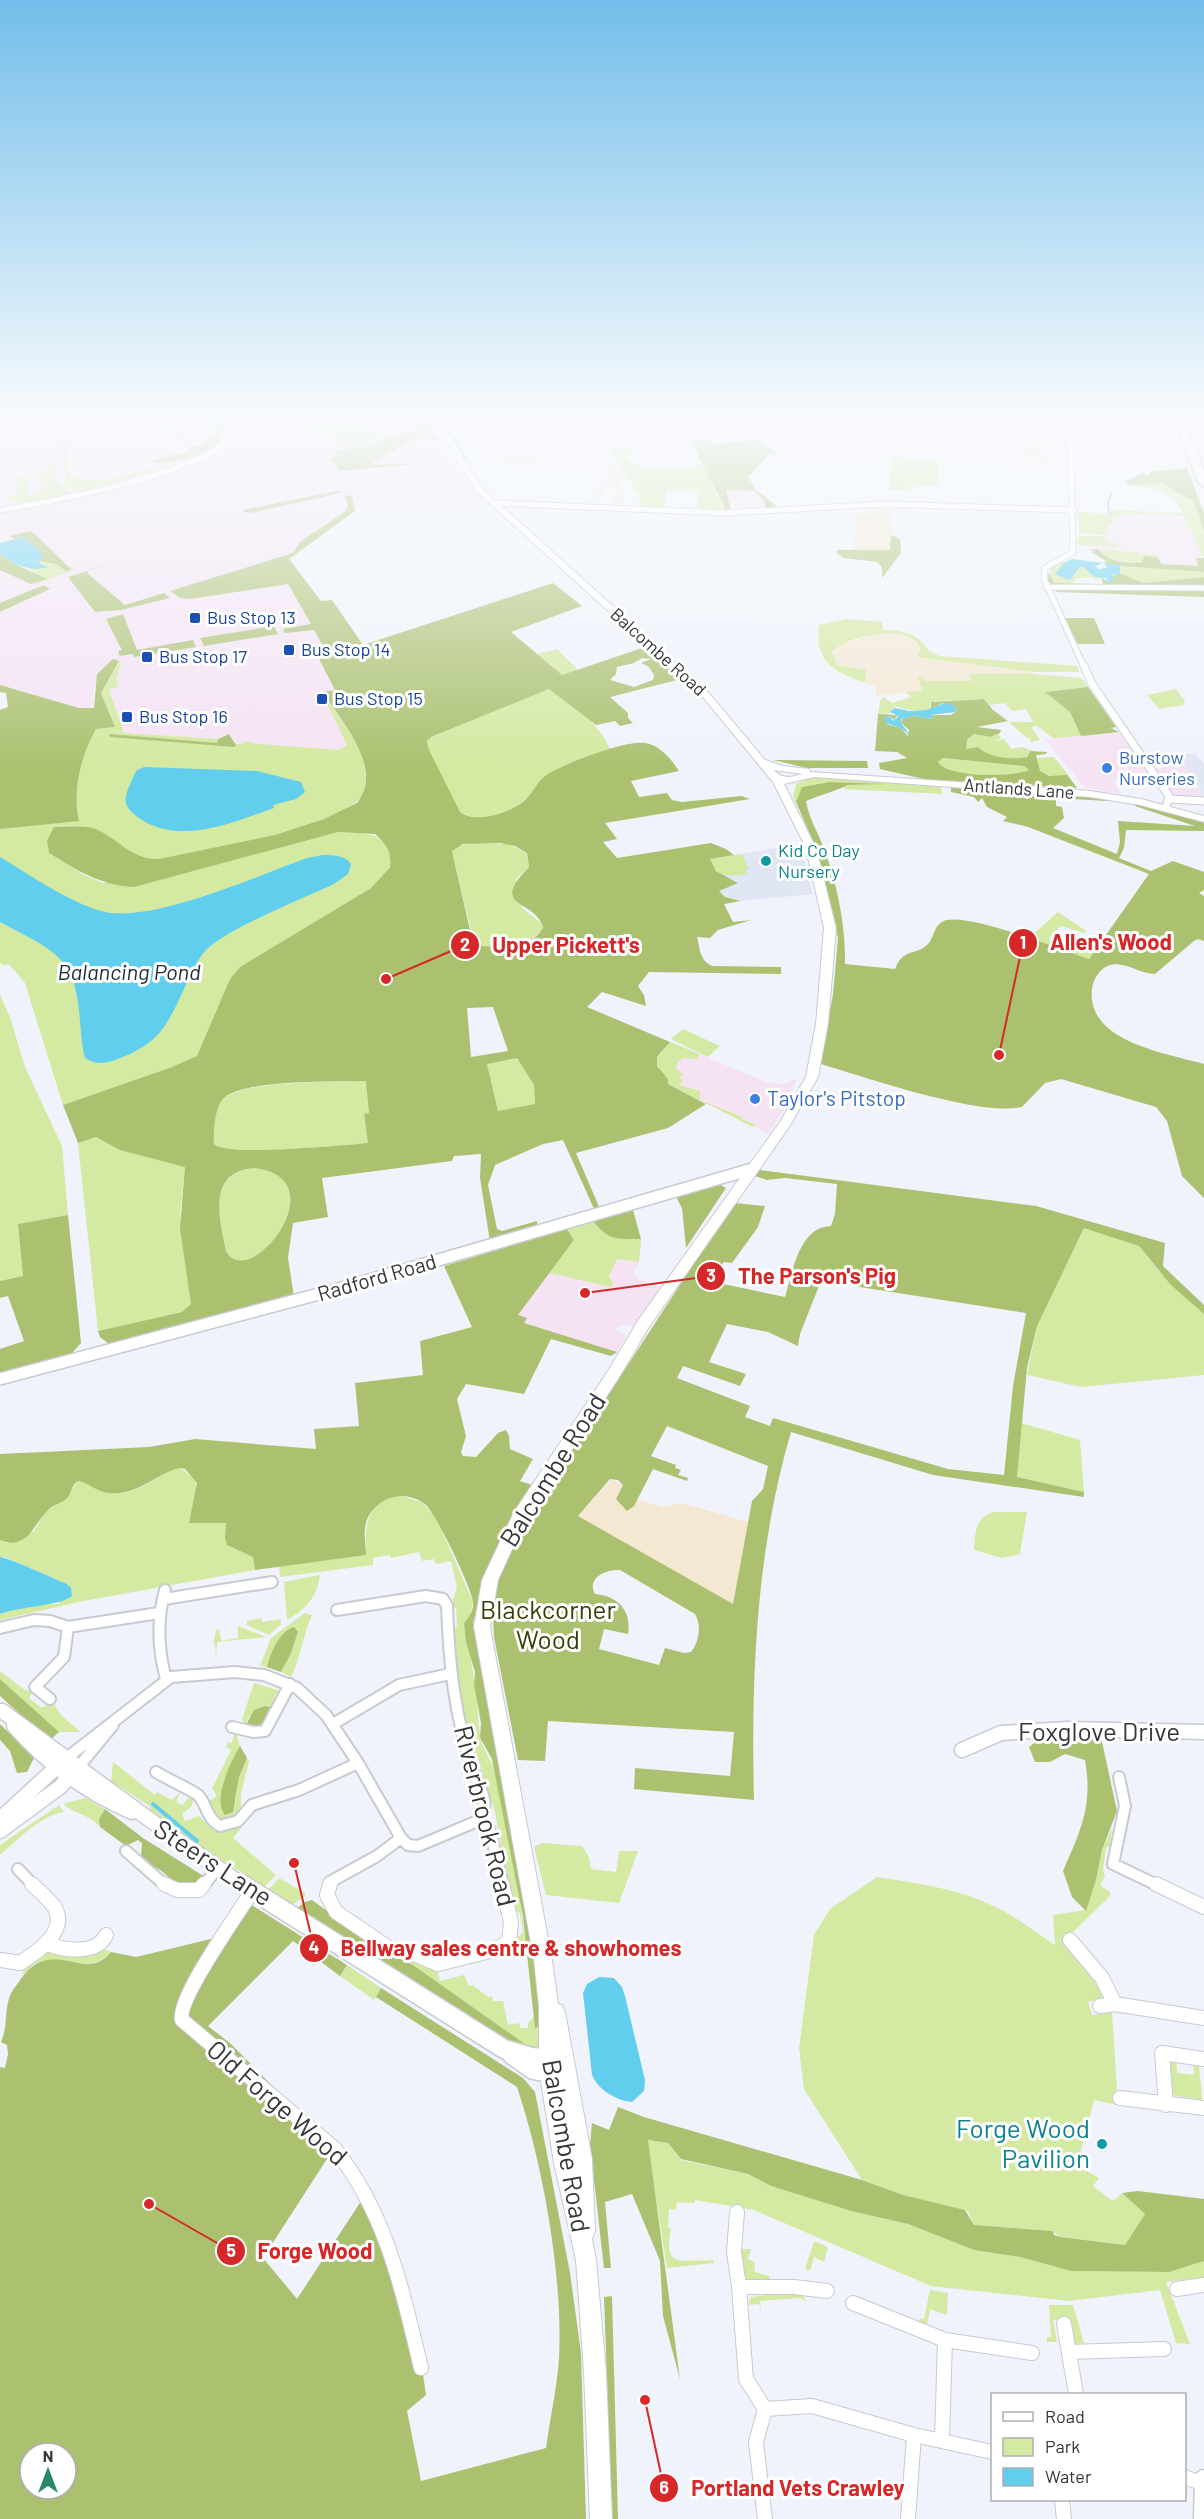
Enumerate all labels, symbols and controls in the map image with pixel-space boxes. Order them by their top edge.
street label: Balcombe Road [606,603,711,700]
place label: Bus Stop 13 [207,606,296,628]
marker: Bus Stop 13 [188,611,202,625]
place label: Bus Stop 14 [301,638,390,660]
marker: Bus Stop 14 [282,643,296,657]
place label: Bus Stop 17 [159,645,247,667]
marker: Bus Stop 17 [140,650,154,664]
place label: Bus Stop 15 [334,687,423,709]
marker: Bus Stop 15 [315,692,329,706]
place label: Bus Stop 16 [139,705,228,727]
marker: Bus Stop 16 [120,710,134,724]
place label: Burstow Nurseries [1119,746,1195,789]
marker: Burstow Nurseries [1100,761,1114,775]
street label: Antlands Lane [963,773,1075,803]
place label: Kid Co Day Nursery [778,839,860,882]
marker: Kid Co Day Nursery [759,854,773,868]
callout: Allen's Wood [1008,923,1184,963]
callout: Upper Pickett's [450,925,651,965]
text: Allen's Wood [1050,928,1172,954]
text: Upper Pickett's [492,931,640,957]
text: 1 [1020,931,1026,953]
text: 2 [460,933,470,955]
water label: Balancing Pond [57,958,201,984]
place label: Taylor's Pitstop [767,1085,906,1110]
marker: Taylor's Pitstop [748,1092,762,1106]
street label: Radford Road [314,1248,439,1305]
callout: The Parson's Pig [696,1256,908,1296]
text: The Parson's Pig [738,1262,896,1288]
text: 3 [706,1264,716,1286]
street label: Balcombe Road [492,1387,611,1552]
park label: Blackcorner Wood [480,1593,616,1654]
street label: Foxglove Drive [1018,1715,1180,1746]
street label: Riverbrook Road [449,1722,524,1909]
street label: Steers Lane [149,1812,279,1911]
callout: Bellway sales centre & showhomes [299,1928,694,1968]
text: Bellway sales centre & showhomes [340,1934,682,1960]
text: 4 [309,1936,320,1958]
street label: Old Forge Wood [202,2033,354,2171]
street label: Balcombe Road [537,2057,598,2235]
place label: Forge Wood Pavilion [956,2112,1090,2173]
marker: Forge Wood Pavilion [1095,2137,1109,2151]
callout: Forge Wood [216,2231,384,2271]
text: Forge Wood [258,2237,372,2263]
text: 5 [226,2239,236,2261]
legend [991,2393,1186,2501]
text: Road [1045,2405,1085,2427]
text: Park [1045,2435,1080,2457]
north arrow [18,2441,78,2501]
text: N [43,2446,53,2465]
text: Water [1045,2465,1092,2487]
callout: Portland Vets Crawley [649,2468,917,2508]
text: Portland Vets Crawley [691,2474,905,2500]
text: 6 [659,2476,669,2498]

